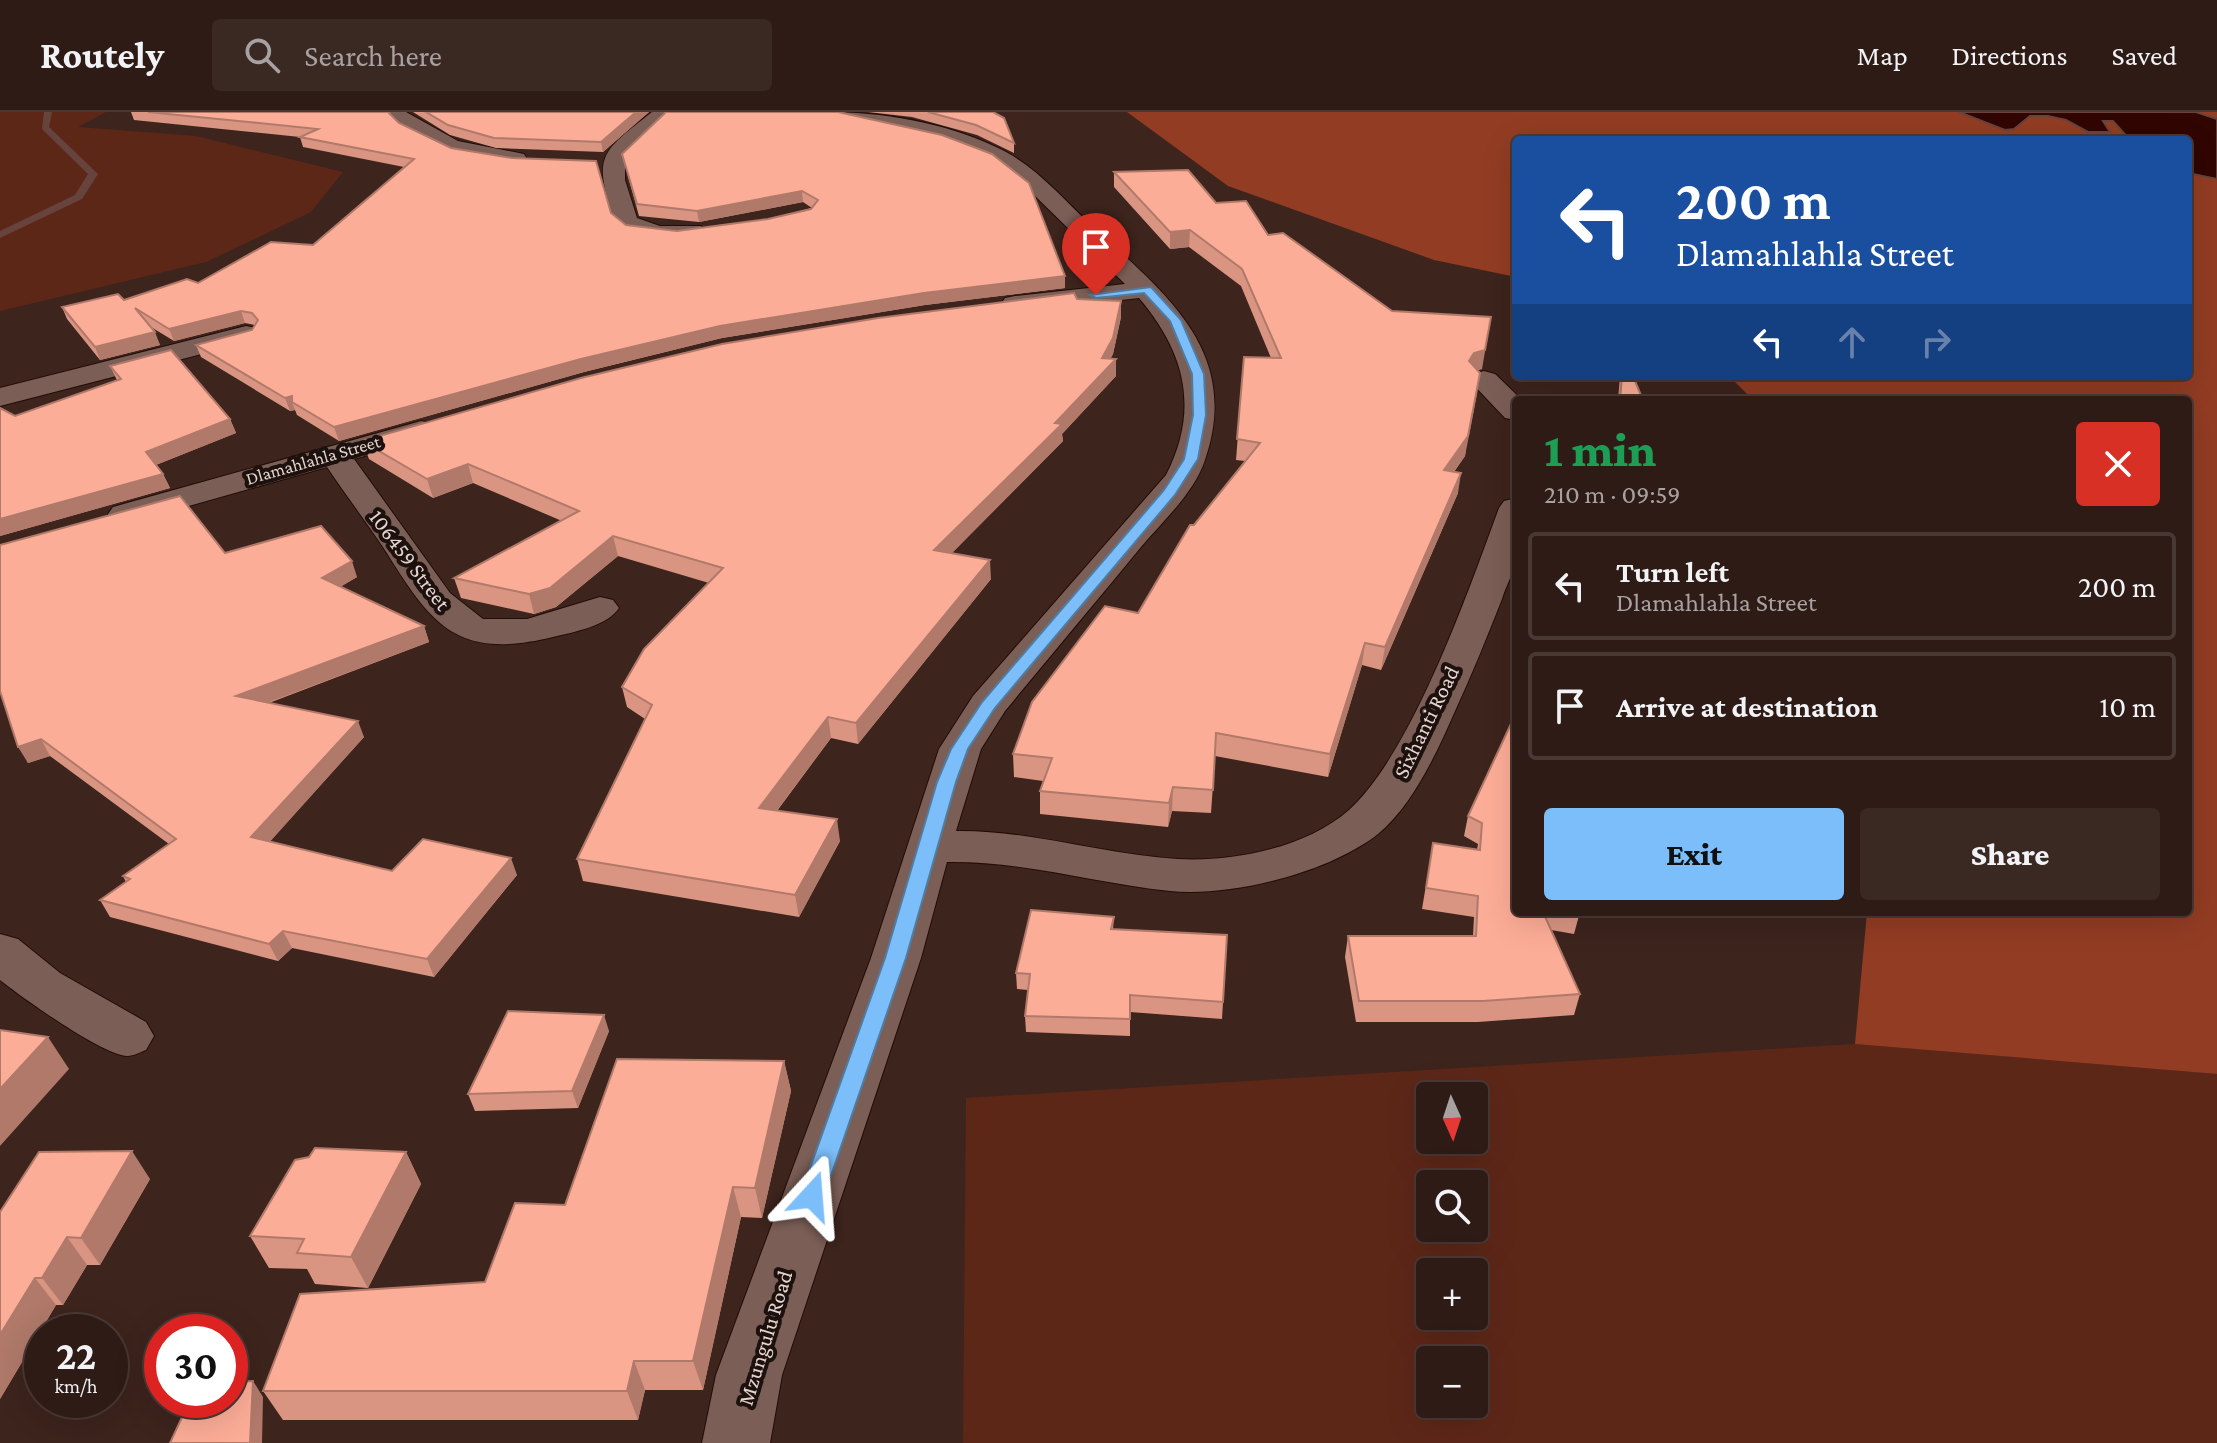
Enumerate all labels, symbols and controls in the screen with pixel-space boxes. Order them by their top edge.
search box [212,19,772,91]
icon: search [240,33,284,77]
text: Routely [40,34,164,76]
text: Search here [304,39,442,72]
text: Map [1857,40,1908,71]
text: Directions [1952,40,2067,71]
text: Saved [2111,40,2177,71]
icon: left [1544,168,1648,272]
text: 200 m [1676,169,1831,231]
pin [1062,213,1130,295]
icon: arrive [1074,225,1118,269]
text: Dlamahlahla Street [1676,234,1954,274]
icon: left [1746,320,1790,364]
icon: ahead [1830,320,1874,364]
icon: right [1914,320,1958,364]
button: close [2076,422,2160,506]
text: 1 min [1544,423,1656,476]
street label: Dlamahlahla Street [244,431,383,489]
text: 210 m · 09:59 [1544,480,1680,509]
street label: 106459 Street [364,505,456,616]
text: Turn left [1616,555,1729,588]
icon: left [1548,564,1592,608]
text: 200 m [2078,570,2156,603]
text: Dlamahlahla Street [1616,588,1817,617]
street label: Sixhanti Road [1388,661,1464,782]
icon: arrive [1548,684,1592,728]
text: Arrive at destination [1616,690,1878,723]
text: 10 m [2099,690,2156,723]
button: Exit [1544,808,1844,900]
button: Share [1860,808,2160,900]
north arrow [1416,1082,1488,1154]
map controls [1416,1082,1488,1418]
position arrow [770,1154,854,1238]
button: search [1416,1170,1488,1242]
button: + [1416,1258,1488,1330]
street label: Mzungulu Road [733,1267,797,1408]
speed limit sign: 30 [144,1314,248,1418]
text: 22 [56,1333,96,1378]
button: − [1416,1346,1488,1418]
text: km/h [54,1375,98,1397]

